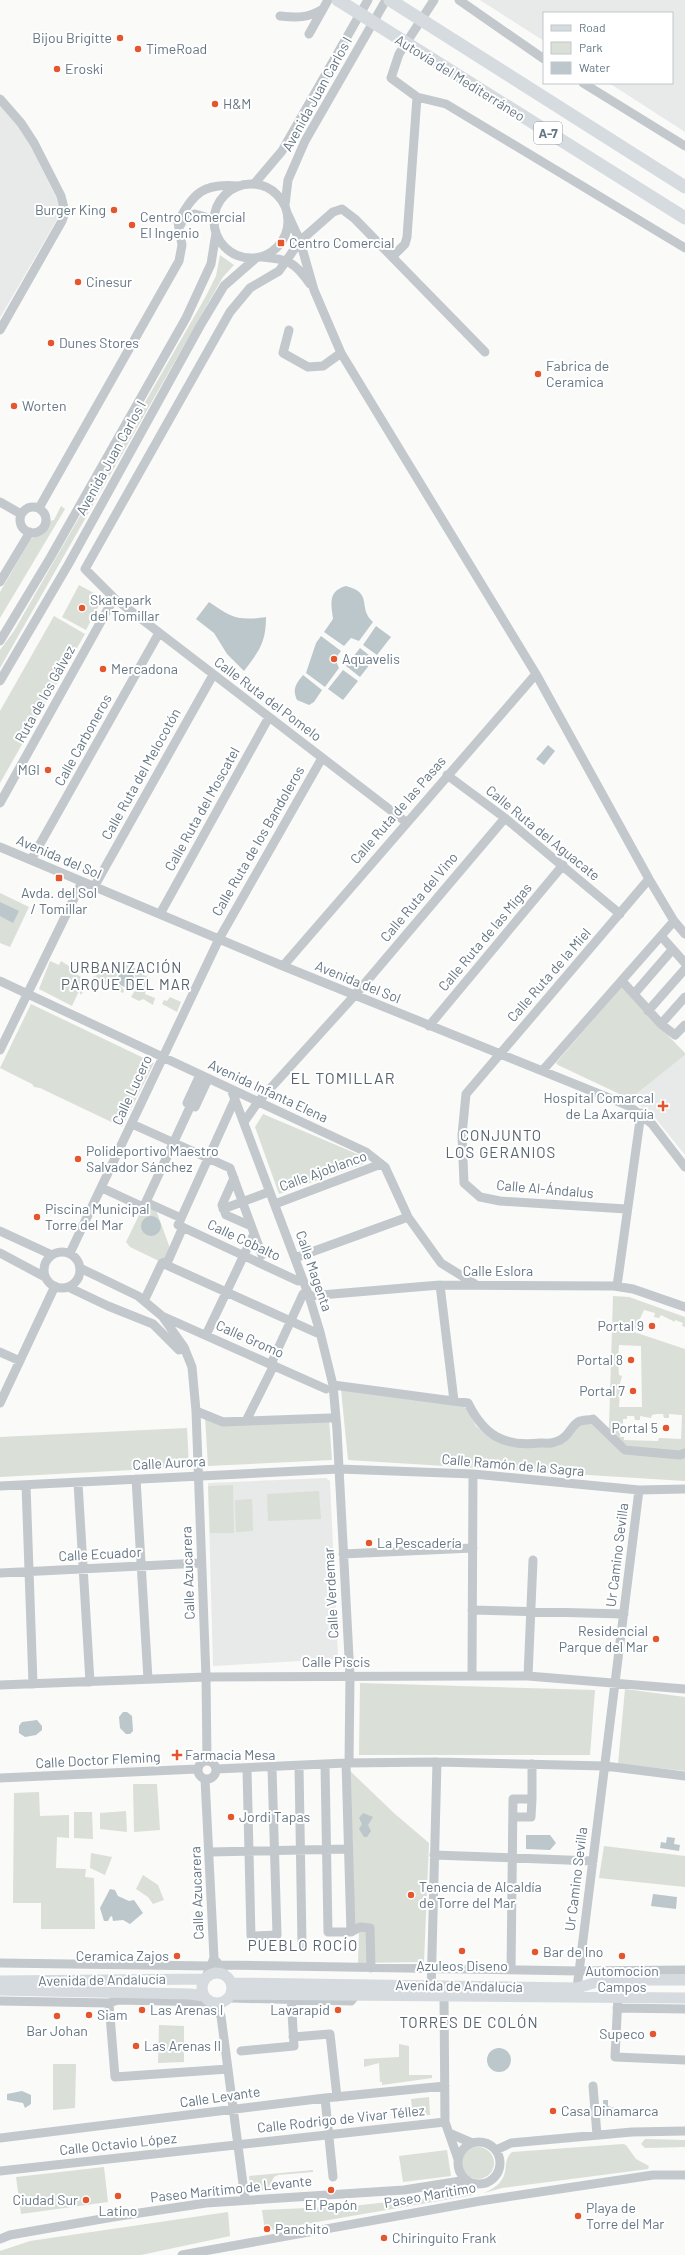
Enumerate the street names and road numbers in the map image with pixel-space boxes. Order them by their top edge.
street label: Autovía del Mediterráneo [392,31,528,124]
street label: Avenida Juan Carlos I [278,33,355,154]
road number: A-7 [534,122,562,144]
street label: Avenida Juan Carlos I [72,397,149,518]
street label: Ruta de los Gálvez [11,642,78,745]
street label: Calle Ruta del Pomelo [211,653,325,744]
street label: Calle Carboneros [50,691,115,789]
street label: Calle Ruta del Melocotón [97,705,184,842]
street label: Calle Ruta del Moscatel [160,744,243,874]
street label: Calle Ruta de las Pasas [346,752,449,867]
street label: Calle Ruta de los Bandoleros [208,763,308,919]
street label: Calle Ruta del Aguacate [483,781,604,884]
street label: Avenida del Sol [14,831,104,882]
street label: Calle Ruta del Vino [376,849,461,945]
street label: Calle Ruta de las Migas [434,879,535,994]
street label: Calle Ruta de la Miel [503,924,594,1025]
street label: Avenida del Sol [313,957,403,1006]
street label: Calle Lucero [108,1052,155,1127]
street label: Avenida Infanta Elena [206,1055,331,1126]
street label: Calle Ajoblanco [277,1147,369,1194]
street label: Calle Al-Ándalus [496,1176,595,1201]
street label: Calle Cobalto [205,1215,284,1264]
street label: Calle Magenta [293,1228,336,1313]
street label: Calle Eslora [463,1262,533,1279]
street label: Calle Gromo [214,1316,287,1361]
street label: Calle Ramón de la Sagra [441,1450,585,1479]
street label: Calle Aurora [132,1452,206,1473]
street label: Ur Camino Sevilla [602,1502,631,1608]
street label: Calle Azucarera [177,1526,198,1620]
street label: Calle Ecuador [58,1543,142,1564]
street label: Calle Verdemar [320,1547,341,1639]
street label: Calle Piscis [302,1653,370,1670]
street label: Calle Doctor Fleming [35,1748,161,1771]
street label: Ur Camino Sevilla [561,1826,590,1932]
street label: Calle Azucarera [186,1846,207,1940]
street label: Avenida de Andalucía [38,1970,166,1989]
street label: Avenida de Andalucía [395,1976,523,1995]
street label: Calle Levante [179,2082,261,2111]
street label: Calle Rodrigo de Vivar Téllez [256,2101,426,2136]
street label: Calle Octavio López [58,2129,177,2158]
street label: Paseo Marítimo de Levante [149,2172,313,2205]
street label: Paseo Marítimo [383,2178,477,2211]

